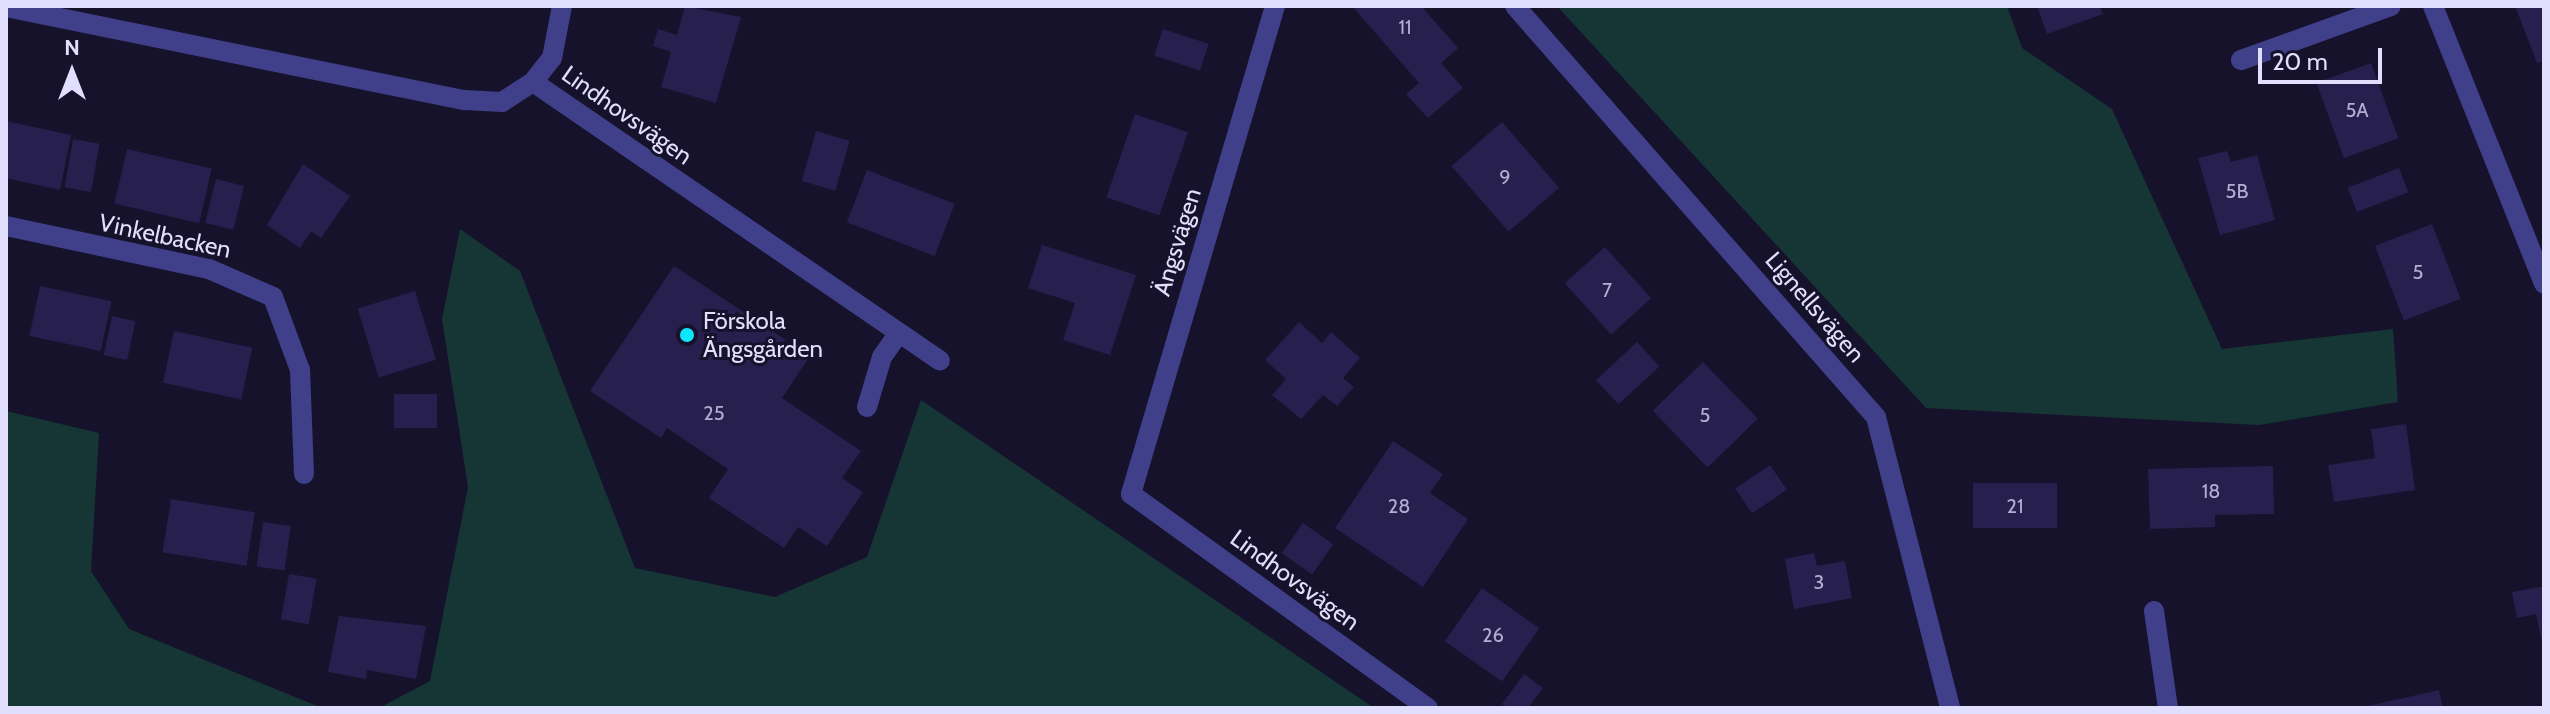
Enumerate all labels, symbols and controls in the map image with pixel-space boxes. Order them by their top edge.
house number: 11 [1398,15,1412,39]
north arrow [32,32,112,112]
scale bar [2262,32,2386,82]
text: N [64,34,80,61]
text: 20 m [2272,47,2328,76]
street label: Lindhovsvägen [556,60,698,170]
house number: 5A [2345,98,2369,122]
house number: 9 [1499,165,1511,189]
house number: 5B [2226,179,2248,203]
street label: Ängsvägen [1147,185,1207,299]
street label: Vinkelbacken [96,208,234,264]
street label: Lignellsvägen [1759,246,1871,368]
house number: 5 [2413,260,2423,284]
house number: 7 [1602,278,1612,302]
place label: Förskola Ängsgården [703,307,823,363]
marker: Förskola Ängsgården [678,326,696,344]
house number: 25 [703,401,725,425]
house number: 5 [1700,403,1710,427]
house number: 18 [2202,479,2220,503]
house number: 28 [1388,494,1410,518]
house number: 21 [2007,494,2023,518]
street label: Lindhovsvägen [1225,524,1365,636]
house number: 3 [1814,570,1824,594]
house number: 26 [1482,623,1504,647]

